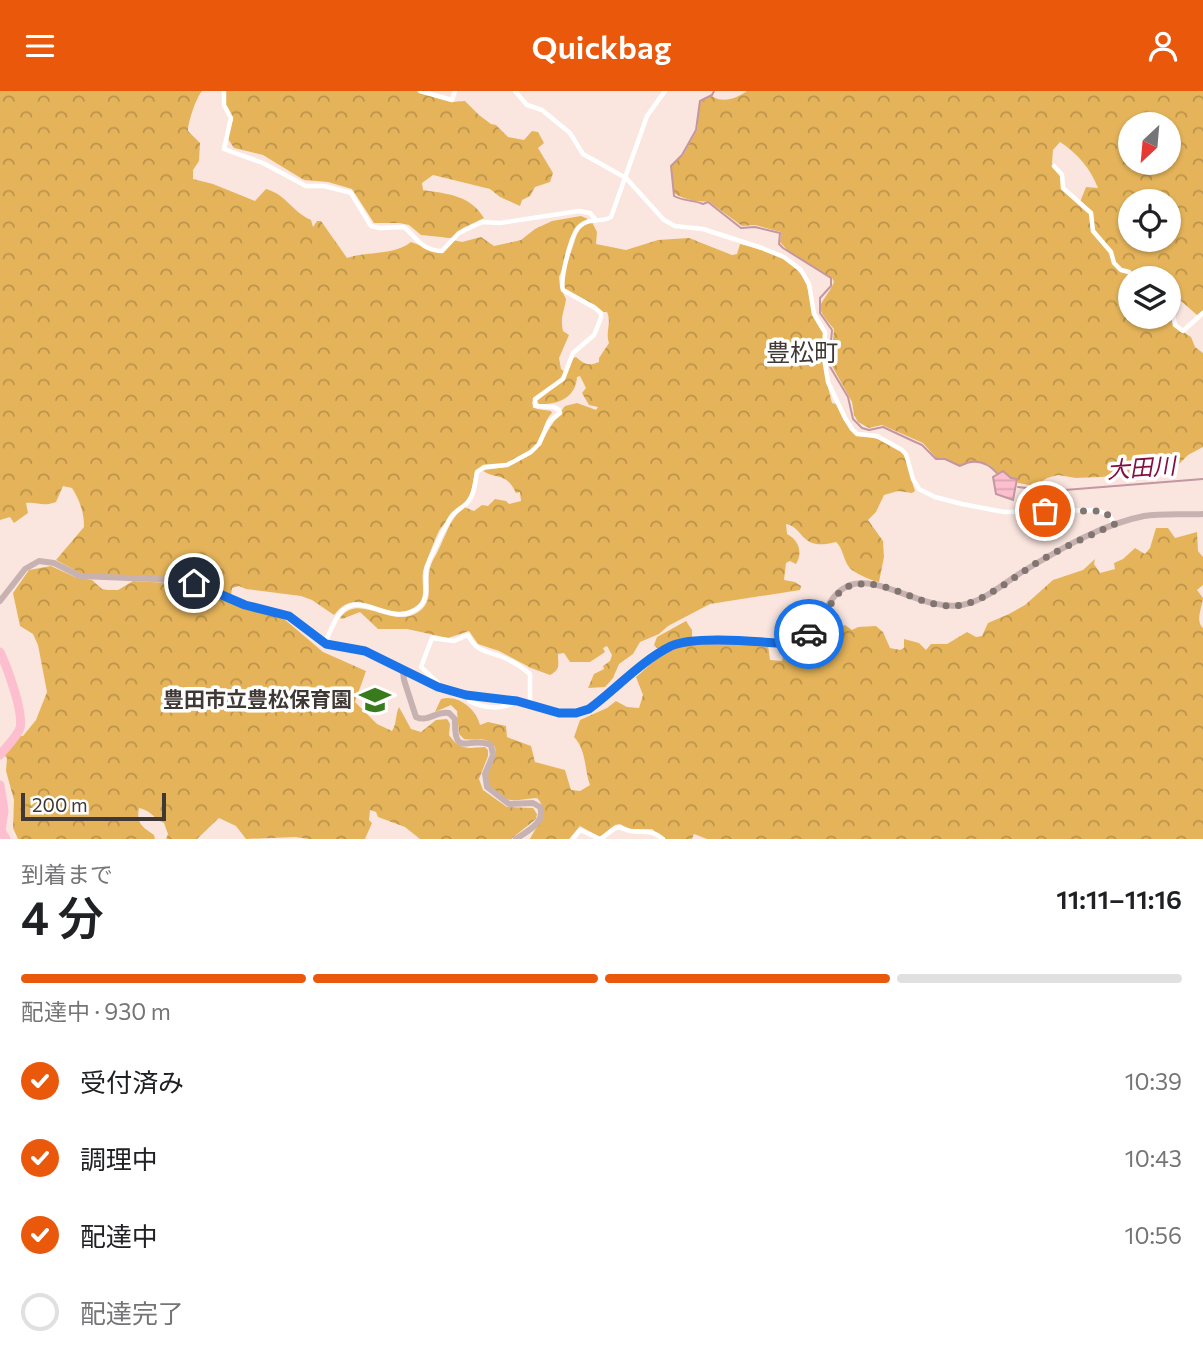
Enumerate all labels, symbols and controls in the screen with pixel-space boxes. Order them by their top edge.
text: Quickbag [532,26,671,66]
icon: menu [21,27,59,65]
icon: person [1144,27,1182,65]
north arrow [1118,112,1181,175]
map controls [1118,112,1181,329]
button: locate [1118,189,1181,252]
button: layers [1118,266,1181,329]
district label: 豊松町 [766,337,838,366]
water label: 大田川 [1106,450,1179,483]
pin [1015,481,1075,541]
icon: bag [1026,492,1064,530]
pin [164,553,224,613]
icon: home [175,564,213,602]
courier [774,599,844,669]
icon: car [790,615,828,653]
school or university icon: 豊田市立豊松保育園 [358,683,392,717]
place label: 豊田市立豊松保育園 [163,686,352,711]
scale bar [21,790,166,822]
text: 200 m [32,793,88,816]
text: 到着まで [21,860,113,888]
text: 11:11–11:16 [1056,883,1182,914]
text: 4 分 [21,888,104,944]
text: 配達中 · 930 m [21,997,171,1025]
icon: check [21,1062,59,1100]
text: 受付済み [80,1066,184,1097]
text: 10:39 [1125,1067,1182,1095]
icon: check [21,1139,59,1177]
text: 調理中 [80,1143,158,1174]
text: 10:43 [1125,1144,1182,1172]
icon: check [21,1216,59,1254]
text: 配達中 [80,1220,158,1251]
text: 10:56 [1125,1221,1182,1249]
text: 配達完了 [80,1297,184,1328]

